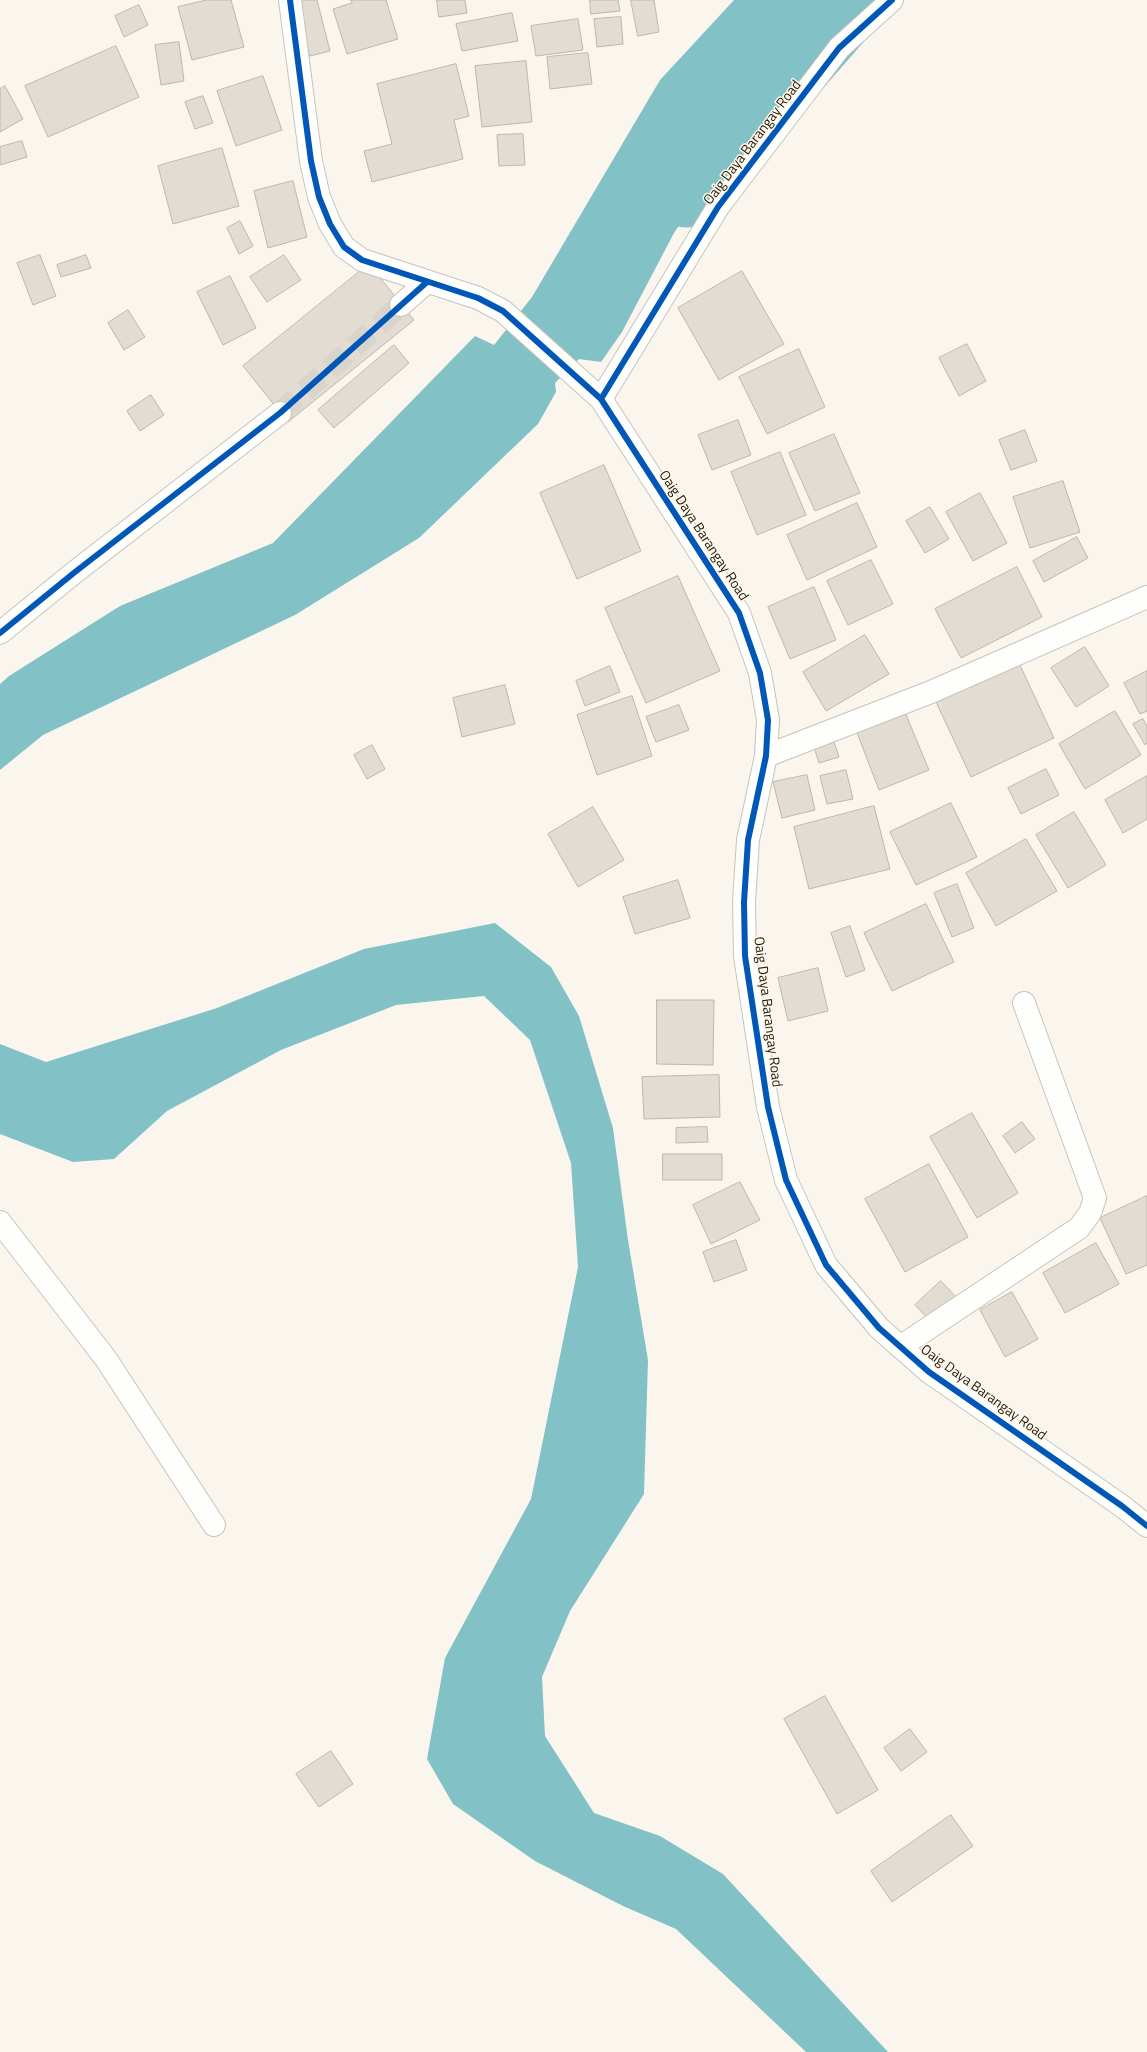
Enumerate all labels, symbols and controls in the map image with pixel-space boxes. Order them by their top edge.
street label: Oaig Daya Barangay Road [701,77,805,209]
street label: Oaig Daya Barangay Road [655,468,751,604]
street label: Oaig Daya Barangay Road [749,936,785,1088]
street label: Oaig Daya Barangay Road [917,1342,1049,1444]

